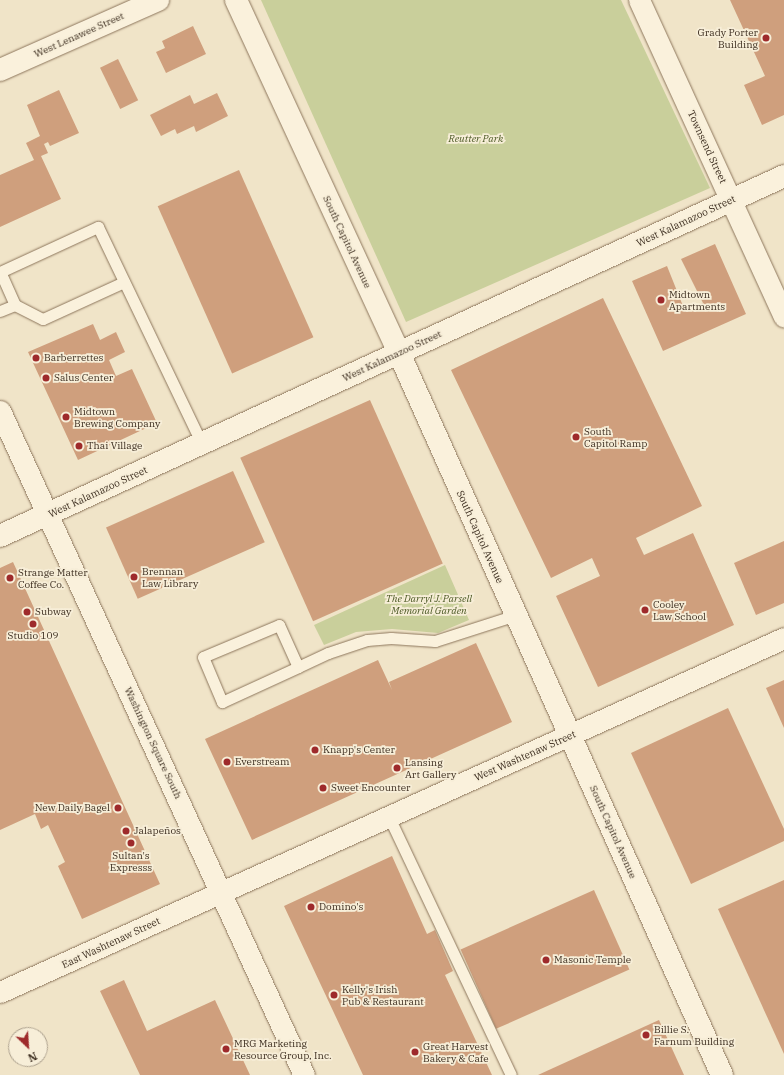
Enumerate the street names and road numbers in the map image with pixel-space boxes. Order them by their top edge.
street label: West Lenawee Street [32,10,126,60]
street label: Townsend Street [685,109,729,185]
street label: West Kalamazoo Street [635,193,737,249]
street label: South Capitol Avenue [320,194,374,290]
street label: West Kalamazoo Street [341,328,443,384]
street label: West Kalamazoo Street [47,464,149,520]
street label: South Capitol Avenue [454,489,506,585]
street label: Washington Square South [122,685,184,801]
street label: West Washtenaw Street [472,728,578,784]
street label: South Capitol Avenue [587,784,639,880]
street label: East Washtenaw Street [60,915,162,971]

